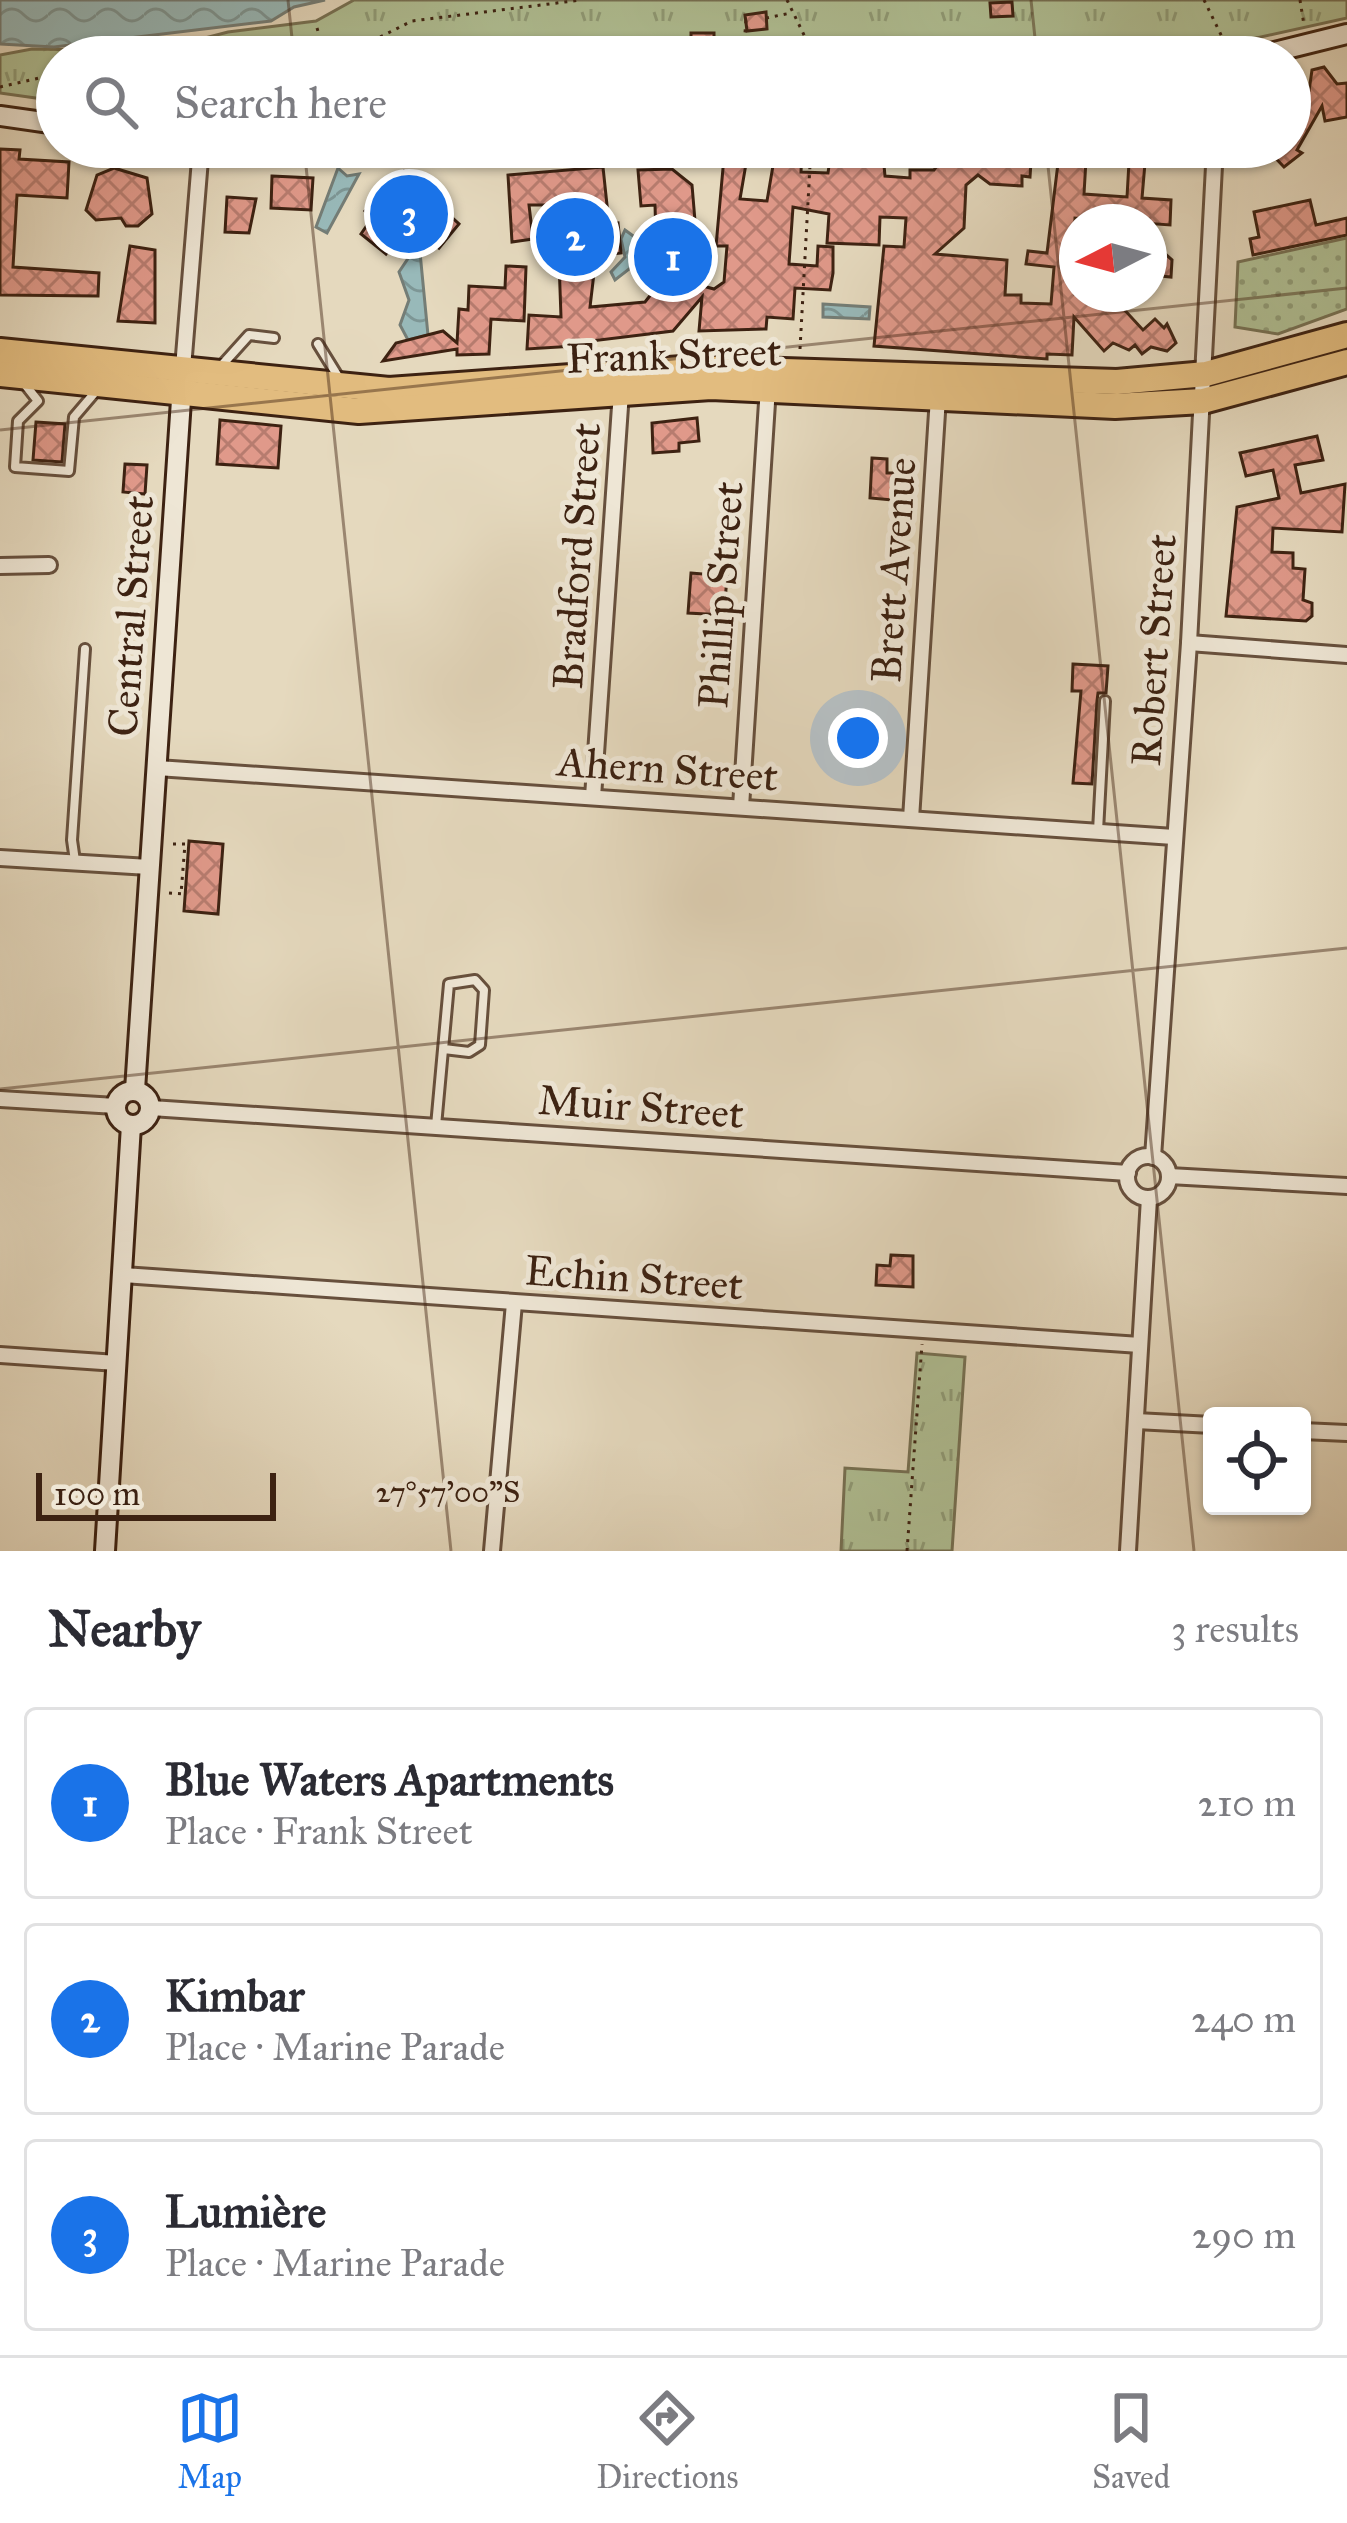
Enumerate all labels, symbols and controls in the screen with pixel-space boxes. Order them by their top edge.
search box [36,36,1311,168]
icon: search [78,69,144,135]
text: Search here [174,75,387,130]
pin: 3 [370,169,448,259]
pin: 2 [536,192,614,282]
north arrow [1059,204,1167,312]
pin: 1 [634,212,712,302]
street label: Frank Street [565,325,783,385]
street label: Bradford Street [542,421,612,691]
street label: Brett Avenue [860,456,928,684]
street label: Phillip Street [687,480,755,710]
street label: Central Street [97,493,165,738]
street label: Robert Street [1120,532,1188,768]
your location [828,708,888,768]
street label: Ahern Street [554,735,780,803]
street label: Muir Street [536,1074,746,1140]
street label: Echin Street [523,1244,745,1312]
map controls [1203,1407,1311,1515]
button: locate [1203,1407,1311,1515]
scale bar [36,1467,276,1520]
text: 100 m [54,1474,140,1514]
text: 27°57'00"S [376,1474,520,1510]
text: Nearby [48,1598,200,1660]
text: 3 results [1171,1605,1299,1653]
text: Blue Waters Apartments [165,1752,614,1807]
text: 1 [82,1779,98,1827]
text: 210 m [1198,1779,1296,1827]
text: Place · Frank Street [165,1807,473,1855]
text: Kimbar [165,1968,305,2023]
text: 2 [80,1995,100,2043]
text: 240 m [1191,1995,1296,2043]
text: Place · Marine Parade [165,2023,505,2071]
text: Lumière [165,2184,326,2239]
text: 3 [82,2211,98,2259]
text: 290 m [1192,2211,1296,2259]
text: Place · Marine Parade [165,2239,505,2287]
tab: Map [177,2385,243,2497]
tab: Directions [596,2385,738,2497]
tab: Saved [1092,2385,1170,2497]

